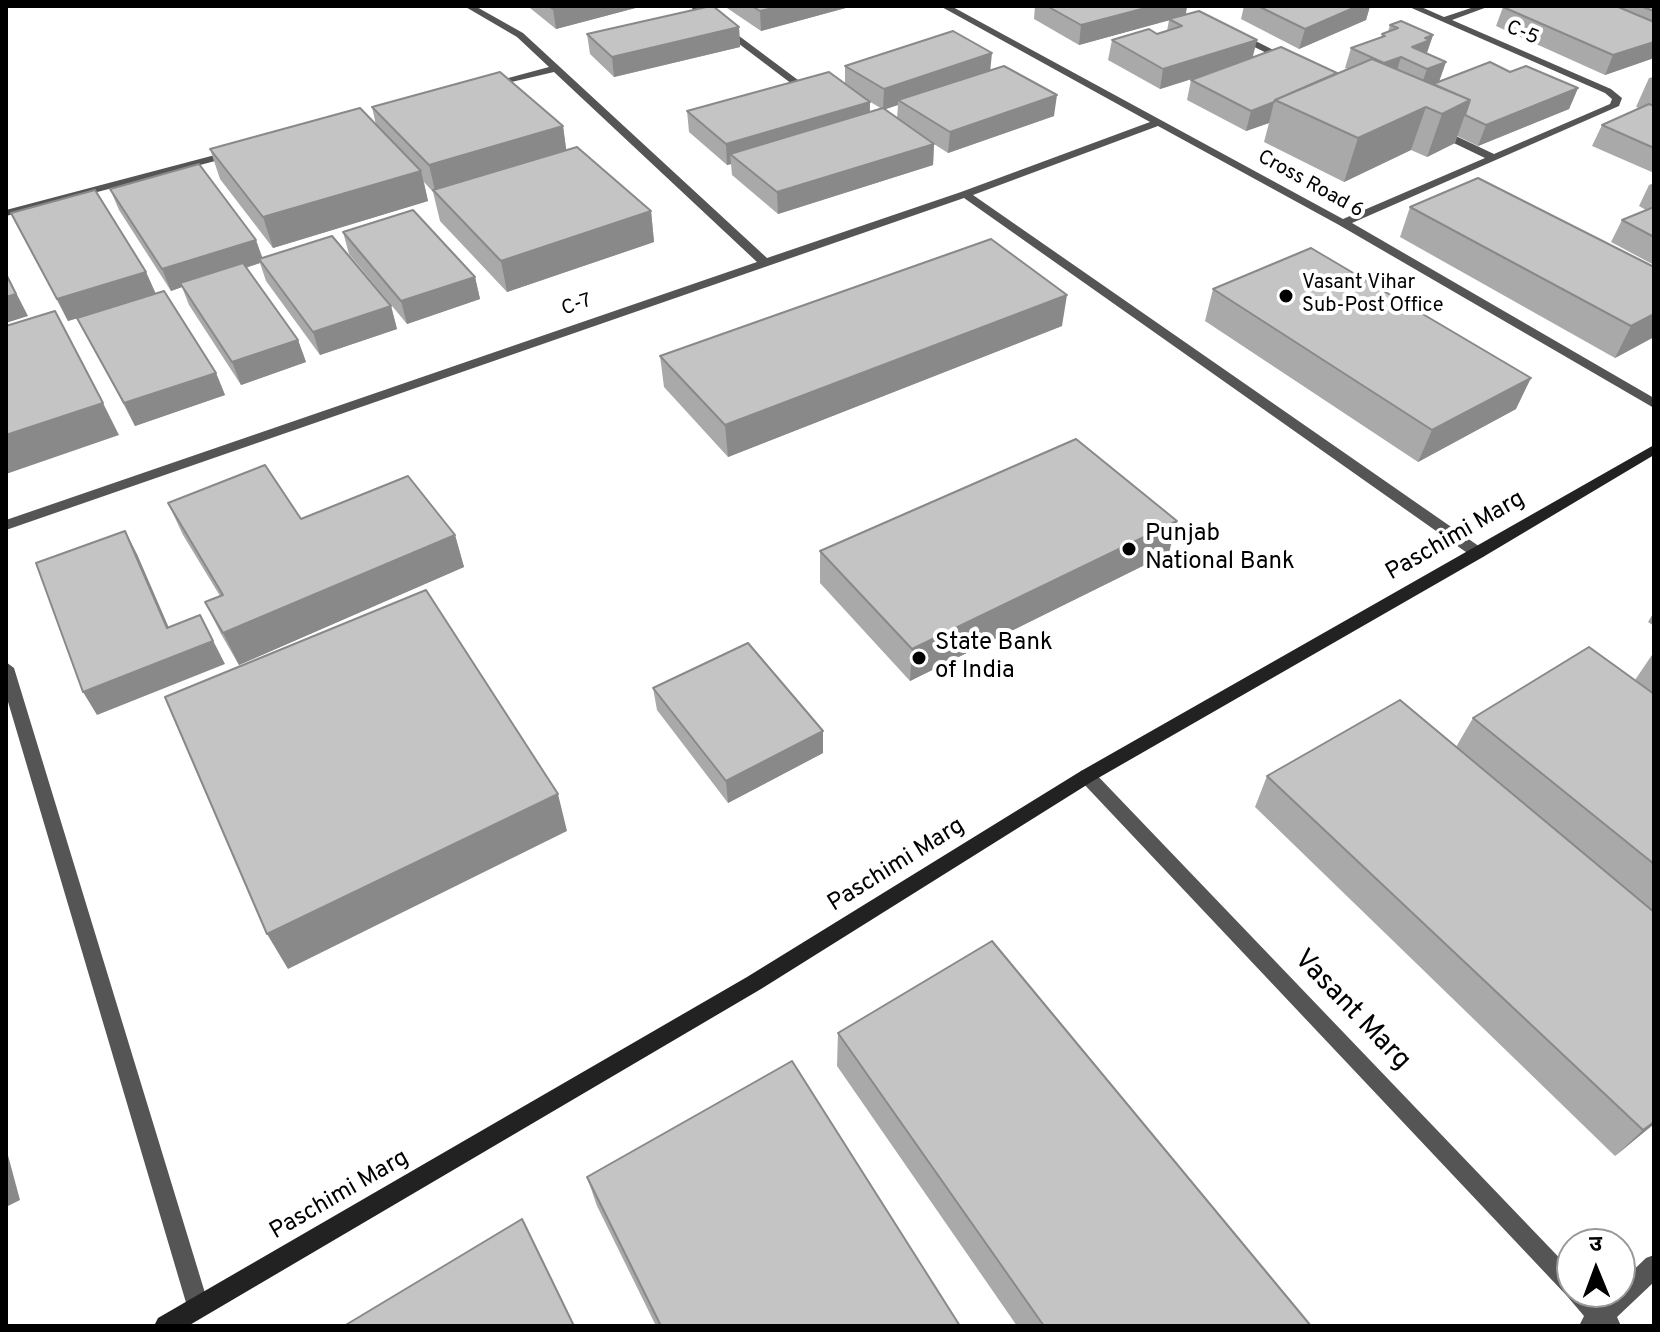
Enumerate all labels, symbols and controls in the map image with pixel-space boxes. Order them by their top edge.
street label: C-5 [1502,16,1542,52]
street label: Cross Road 6 [1253,146,1367,224]
place label: Vasant Vihar Sub-Post Office [1302,272,1444,319]
marker: Vasant Vihar Sub-Post Office [1277,287,1295,305]
street label: C-7 [559,290,595,322]
street label: Paschimi Marg [1381,486,1531,588]
place label: Punjab National Bank [1145,521,1295,577]
marker: Punjab National Bank [1120,540,1138,558]
place label: State Bank of India [935,630,1053,686]
marker: State Bank of India [910,649,928,667]
street label: Paschimi Marg [823,813,971,919]
street label: Vasant Marg [1285,944,1417,1078]
street label: Paschimi Marg [265,1145,415,1247]
north arrow [1556,1228,1636,1308]
text: उ [1589,1232,1602,1259]

